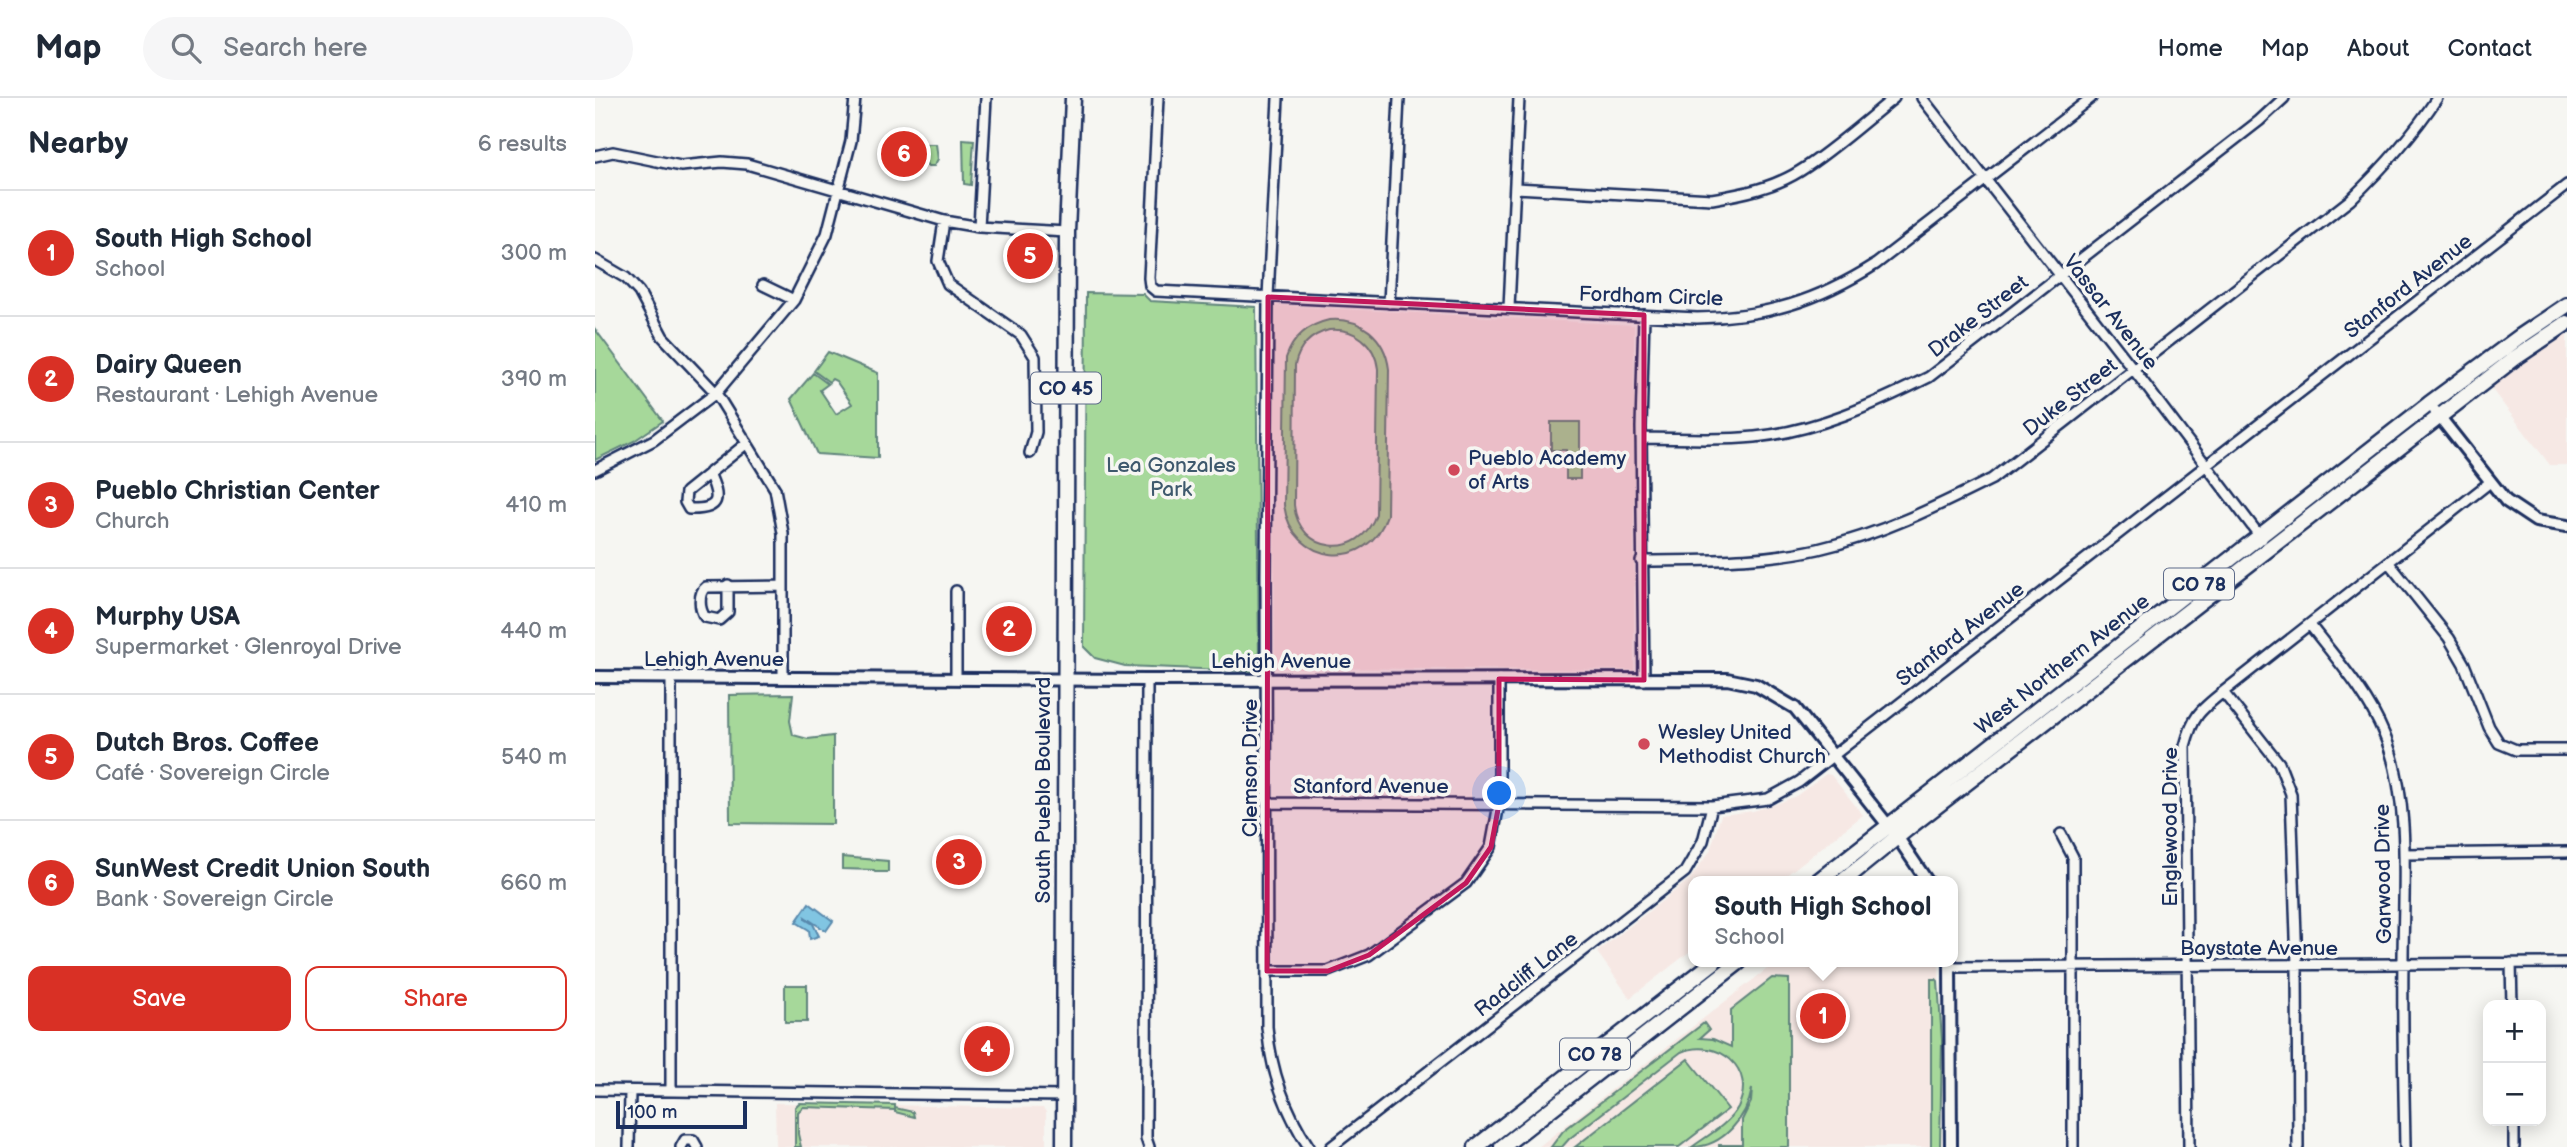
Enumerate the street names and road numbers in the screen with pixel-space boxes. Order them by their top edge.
street label: Stanford Avenue [2339,229,2477,344]
street label: Vassar Avenue [2058,250,2163,375]
street label: Drake Street [1923,269,2034,363]
street label: Fordham Circle [1578,281,1724,312]
street label: Duke Street [2018,353,2123,442]
road number: CO 45 [1031,372,1101,404]
road number: CO 78 [2164,569,2234,600]
street label: Stanford Avenue [1891,577,2029,692]
street label: West Northern Avenue [1970,588,2155,740]
street label: Lehigh Avenue [644,647,784,672]
street label: Lehigh Avenue [1211,649,1351,674]
street label: South Pueblo Boulevard [1031,677,1056,903]
street label: Clemson Drive [1238,699,1263,837]
street label: Englewood Drive [2158,747,2183,907]
street label: Stanford Avenue [1293,774,1449,799]
street label: Garwood Drive [2370,804,2397,944]
street label: Radcliff Lane [1470,926,1583,1023]
street label: Baystate Avenue [2180,936,2338,961]
road number: CO 78 [1560,1038,1630,1070]

